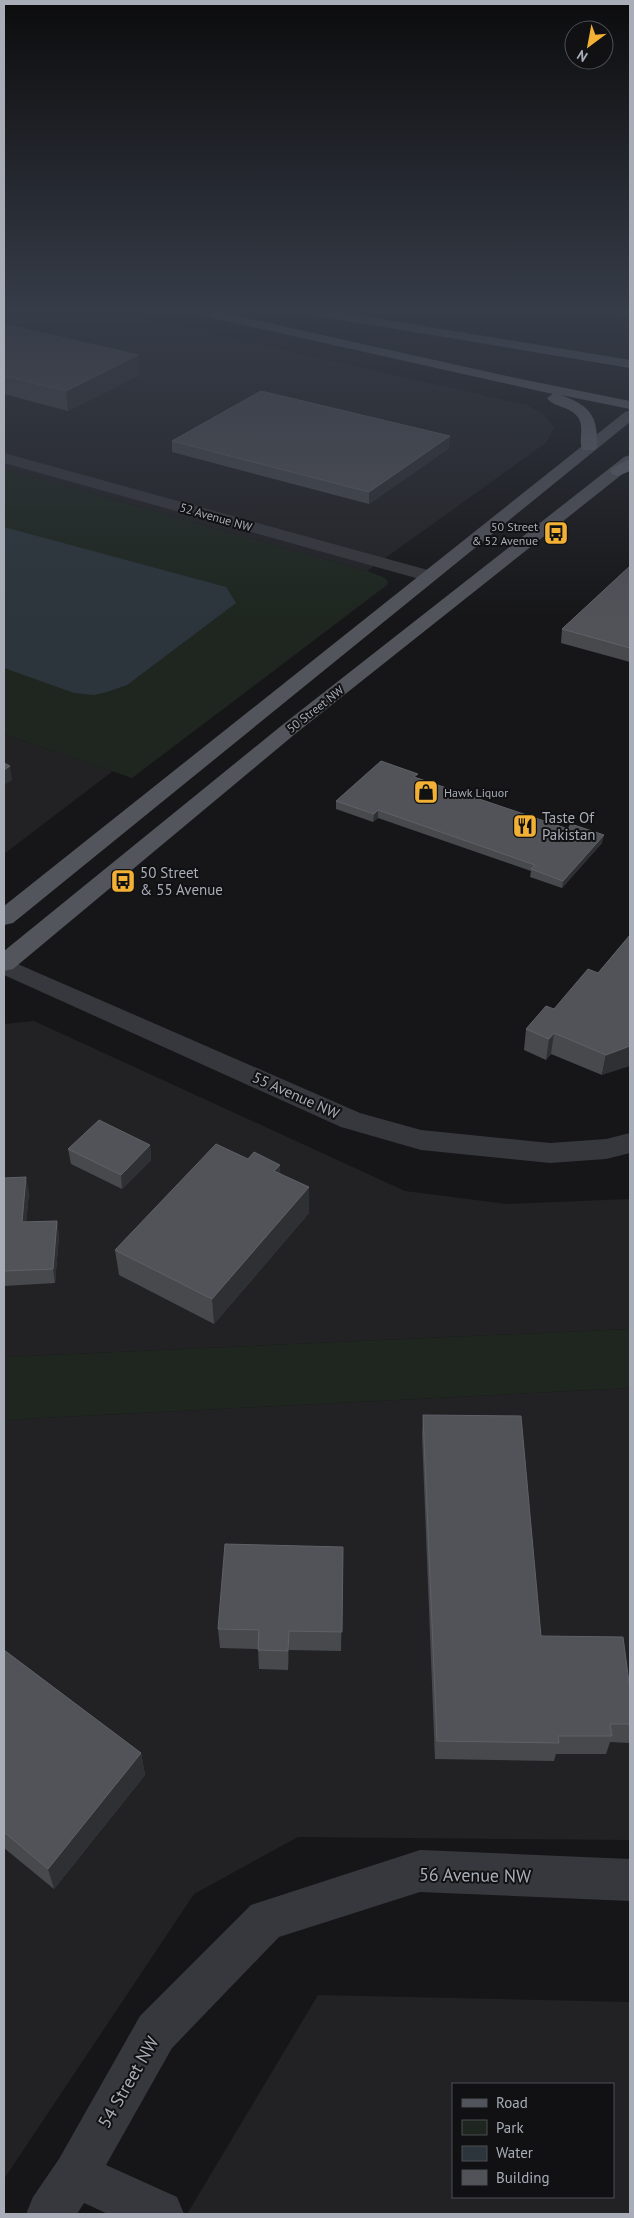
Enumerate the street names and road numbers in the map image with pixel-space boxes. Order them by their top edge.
street label: 52 Avenue NW [178,500,254,535]
street label: 50 Street NW [284,682,347,736]
street label: 55 Avenue NW [250,1067,343,1123]
street label: 56 Avenue NW [419,1863,531,1887]
street label: 54 Street NW [92,2032,164,2132]

